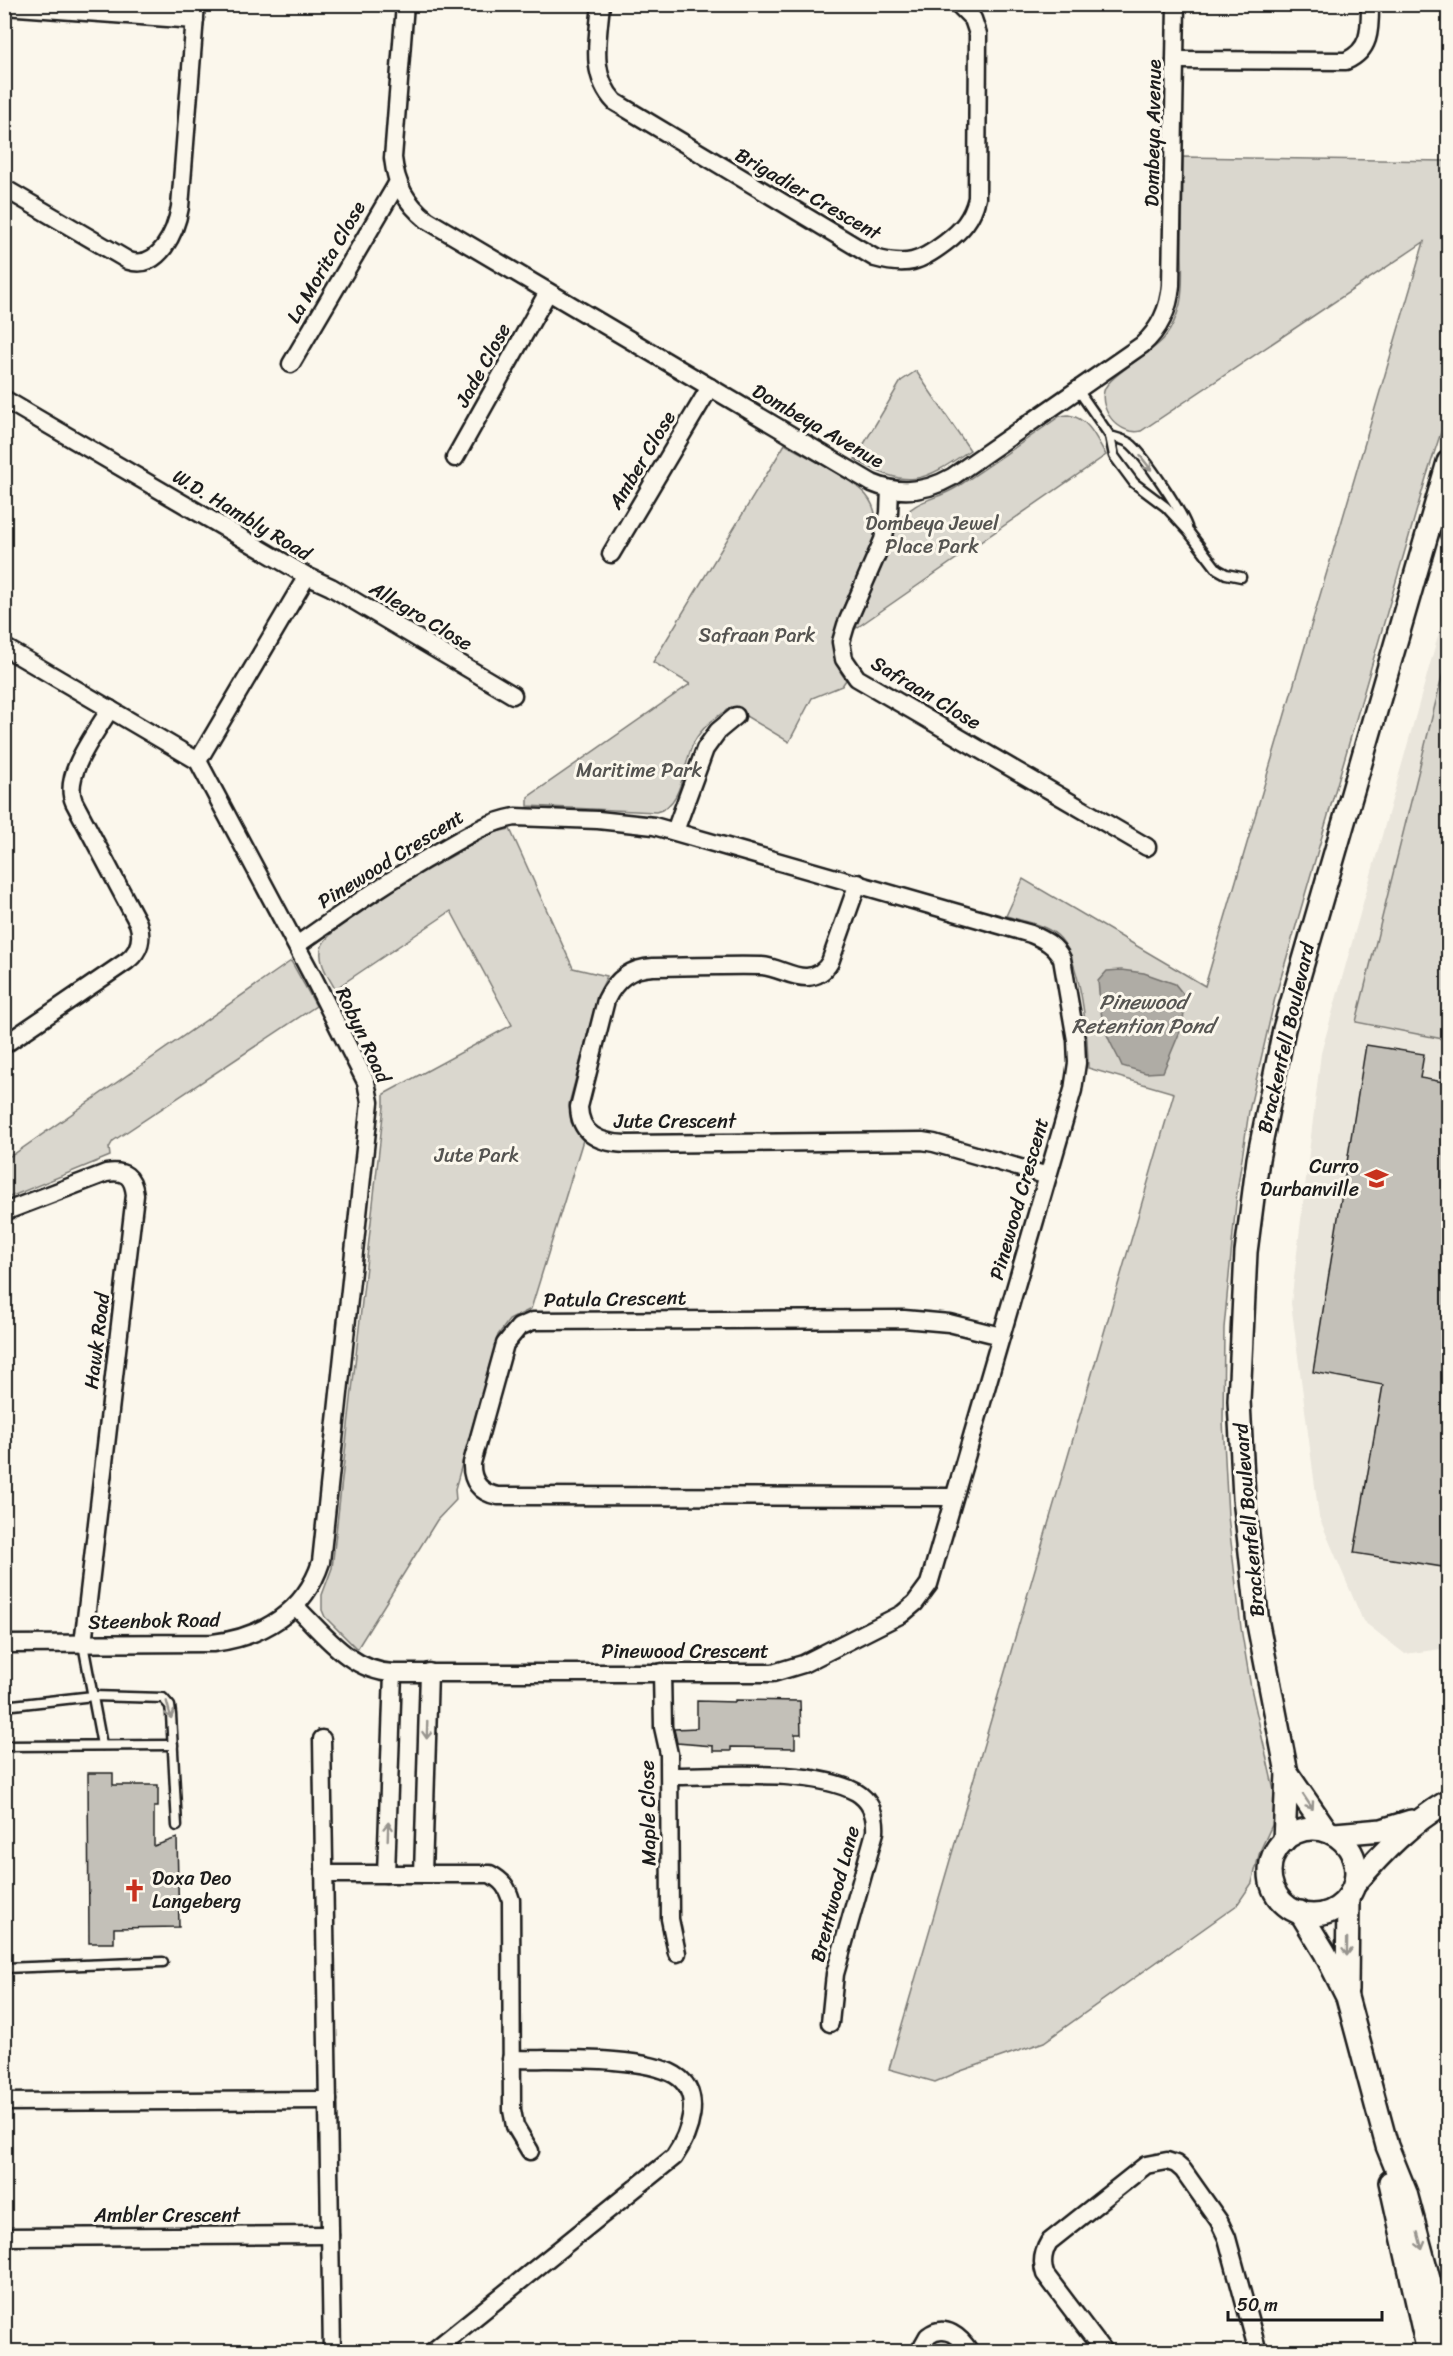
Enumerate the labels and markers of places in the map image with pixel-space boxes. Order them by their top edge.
place label: Curro Durbanville [1260,1149,1359,1207]
school or university icon: Curro Durbanville [1364,1165,1390,1191]
place label: Doxa Deo Langeberg [152,1861,241,1919]
church icon: Doxa Deo Langeberg [121,1877,147,1903]

